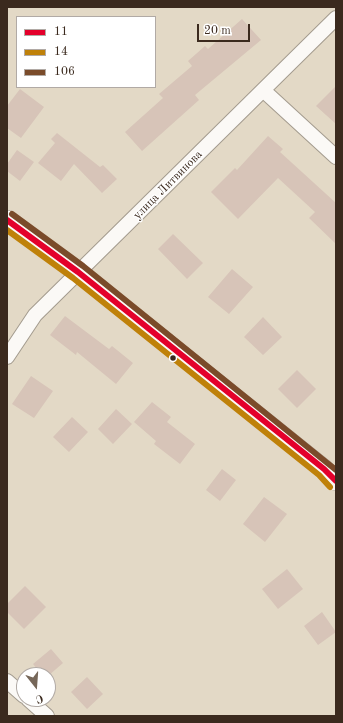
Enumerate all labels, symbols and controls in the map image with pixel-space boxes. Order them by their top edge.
legend [16,16,156,88]
scale bar [199,16,252,42]
text: 20 m [204,25,231,37]
text: 11 [54,26,68,38]
text: 14 [54,46,68,58]
text: 106 [54,66,75,78]
street label: улица Литвинова [130,147,206,223]
unlabelled marker [168,353,178,363]
north arrow [16,667,56,707]
text: С [34,692,44,704]

